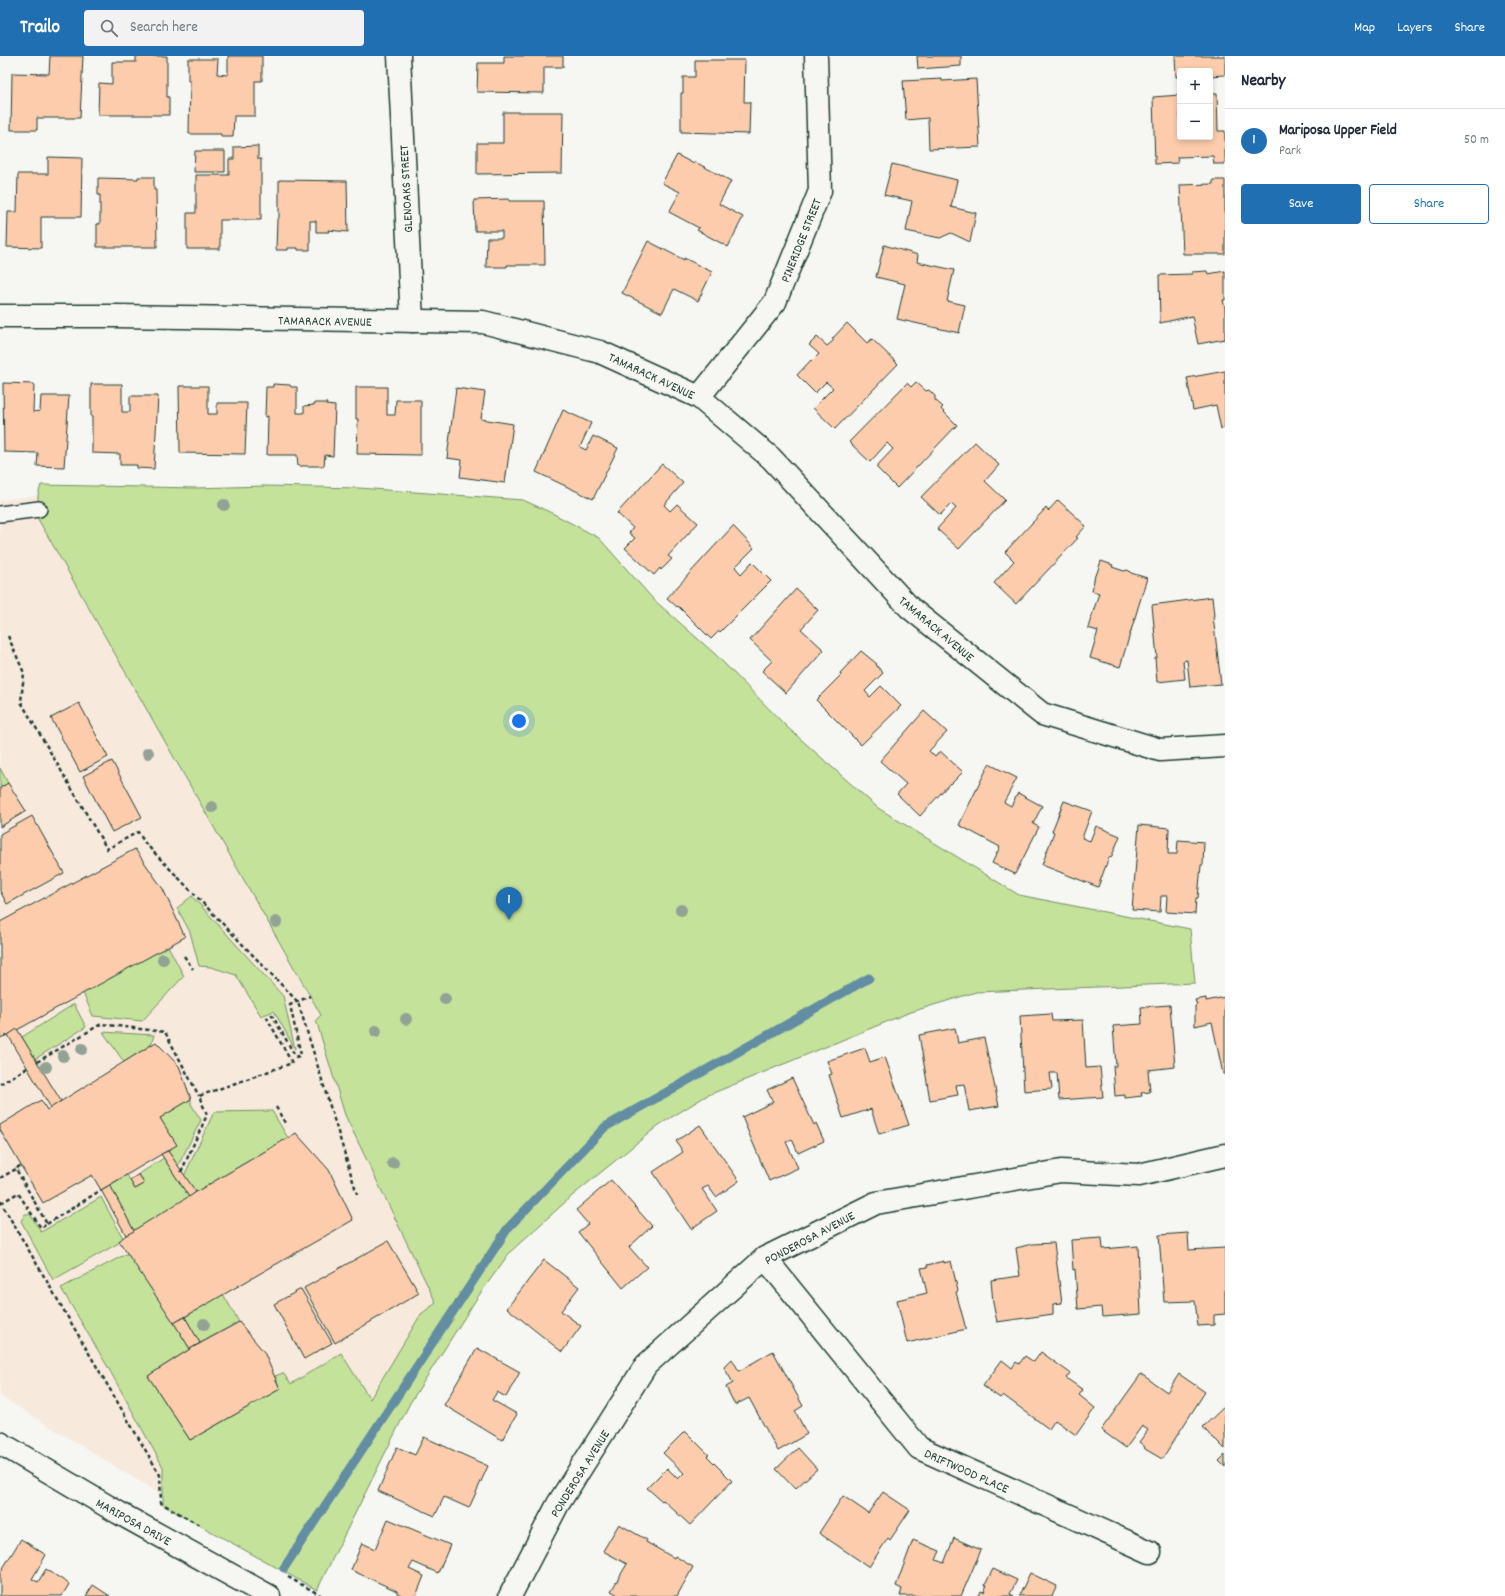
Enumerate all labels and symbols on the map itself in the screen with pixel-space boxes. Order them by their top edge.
street label: GLENOAKS STREET [396,145,419,233]
street label: PINERIDGE STREET [777,196,828,286]
street label: TAMARACK AVENUE [278,312,372,333]
street label: TAMARACK AVENUE [604,349,697,406]
street label: TAMARACK AVENUE [893,593,977,667]
your location [509,711,529,731]
pin: 1 [496,887,522,920]
street label: PONDEROSA AVENUE [762,1207,859,1271]
street label: PONDEROSA AVENUE [547,1427,616,1522]
street label: DRIFTWOOD PLACE [921,1445,1011,1499]
street label: MARIPOSA DRIVE [92,1495,174,1552]

